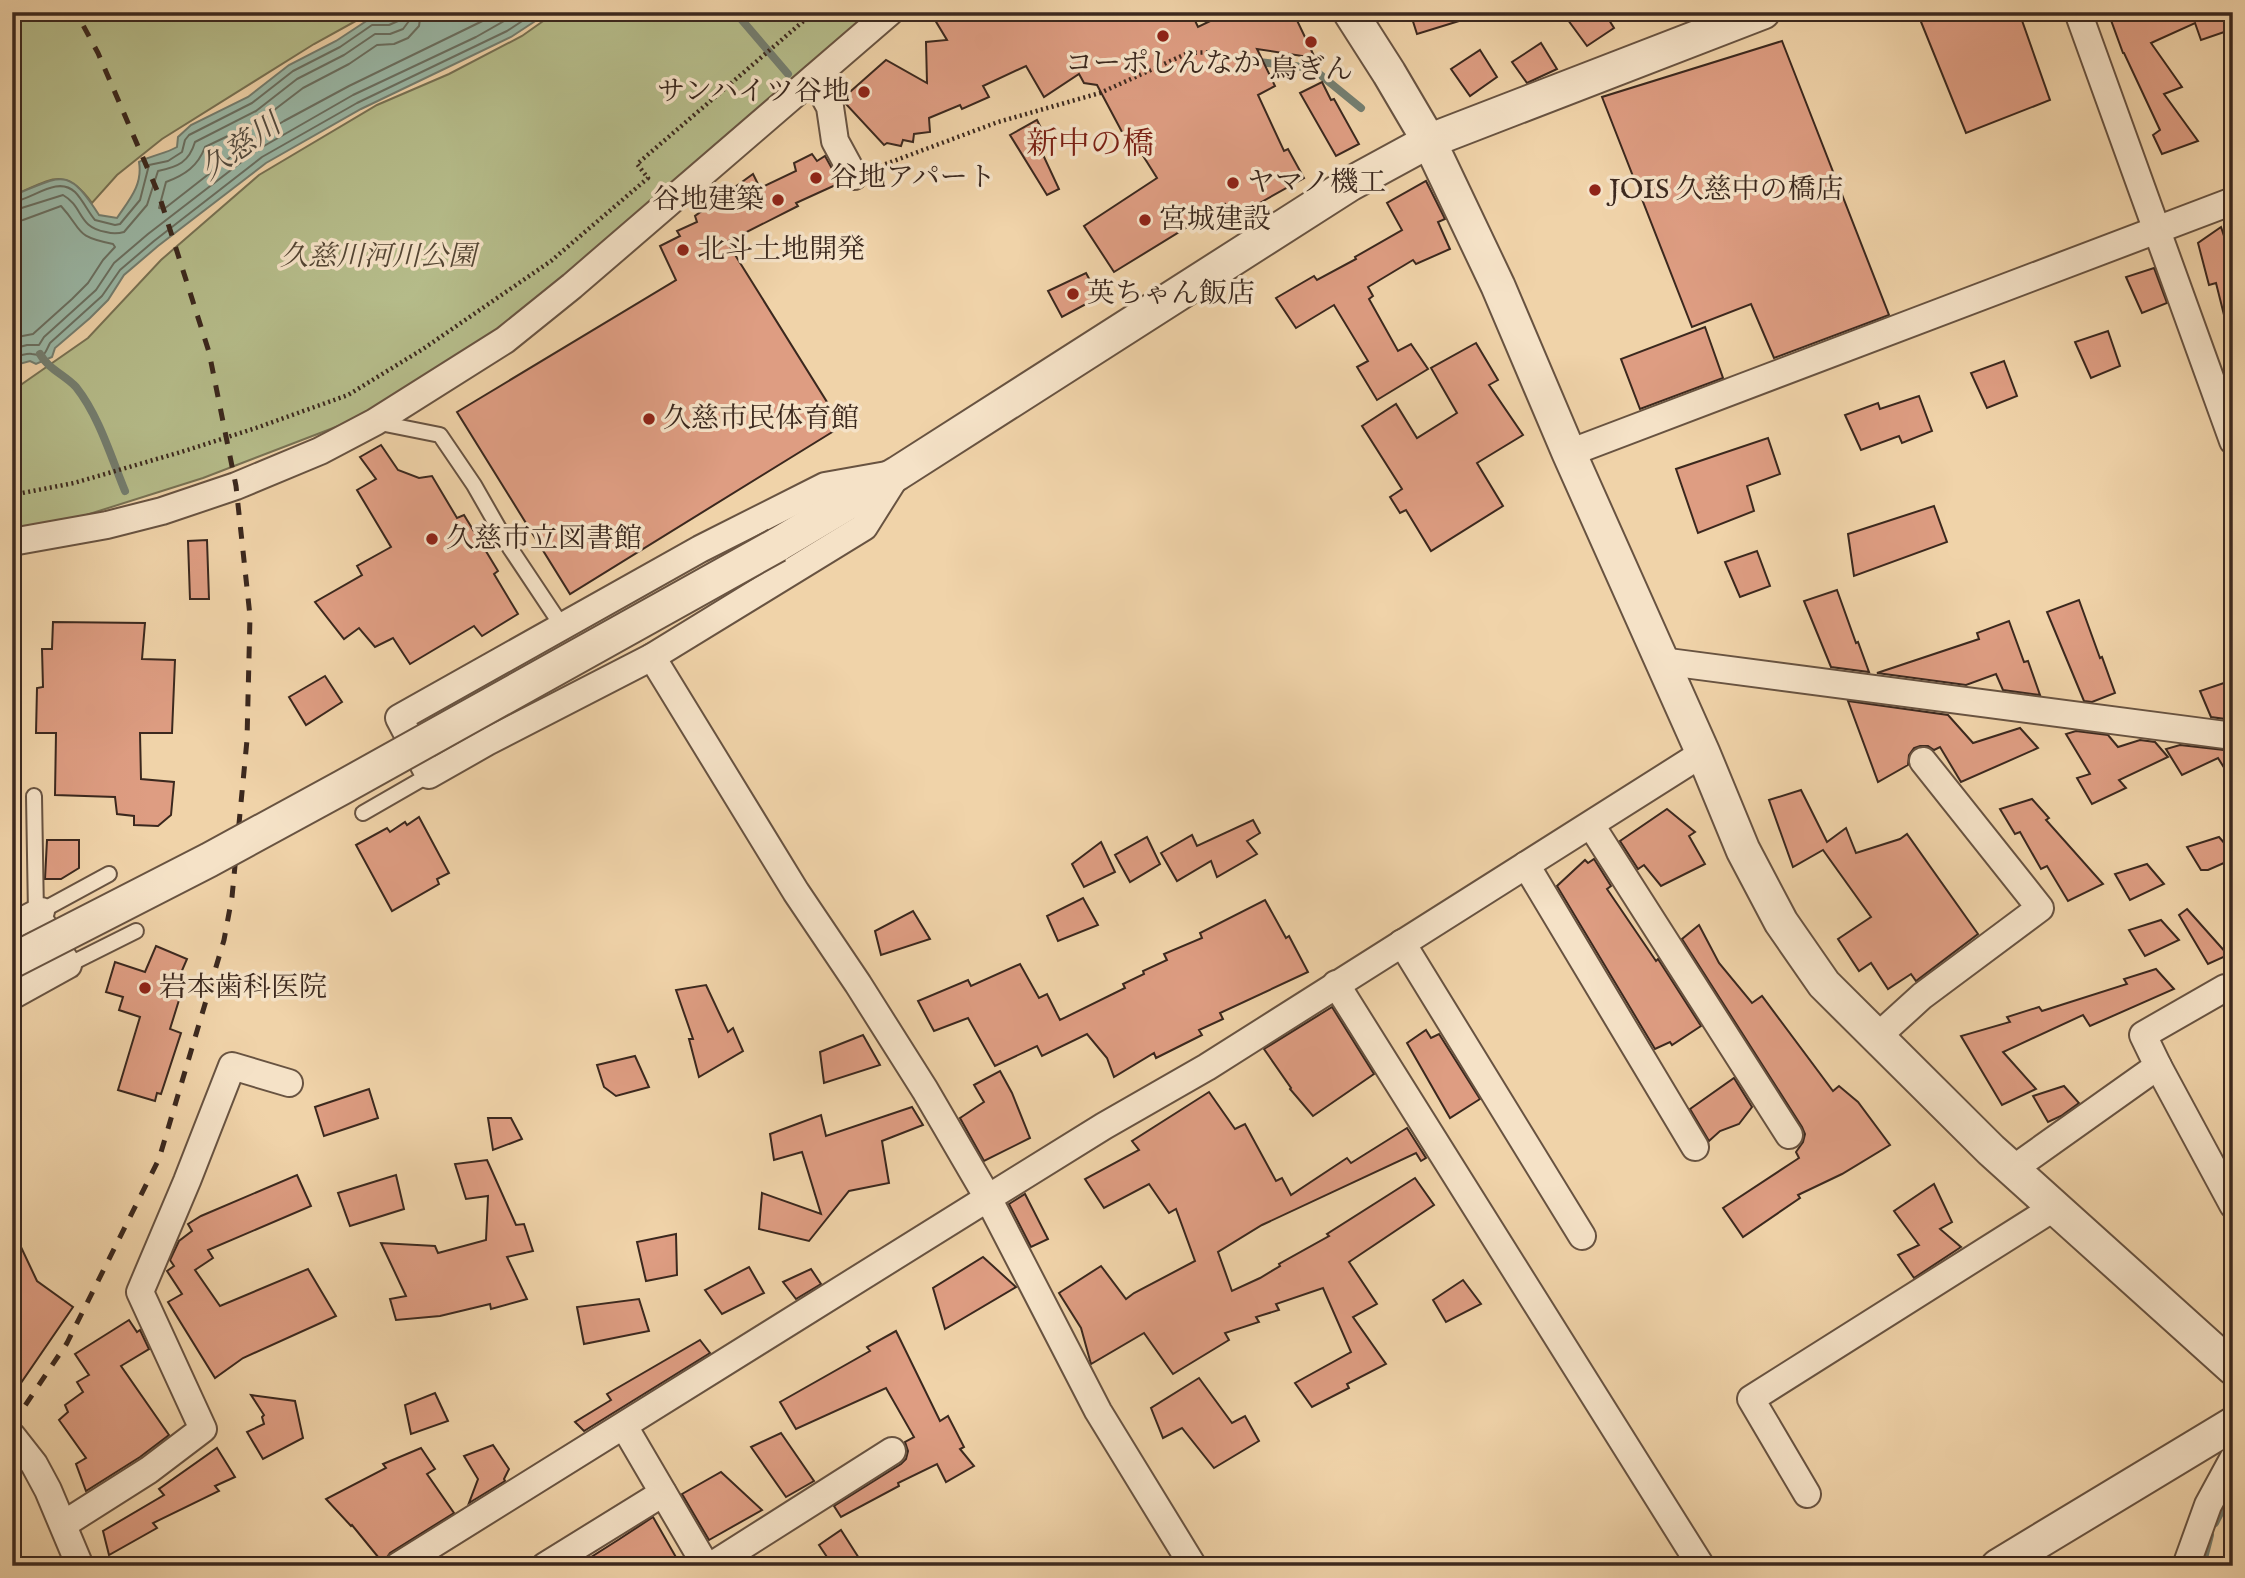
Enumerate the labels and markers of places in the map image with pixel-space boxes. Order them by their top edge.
marker: コーポしんなか [1155,28,1171,44]
marker: 鳥ぎん [1303,34,1319,50]
place label: コーポしんなか [1065,47,1261,82]
place label: 鳥ぎん [1269,53,1353,88]
place label: サンハイツ谷地 [657,75,850,110]
marker: サンハイツ谷地 [856,84,872,100]
place label: 谷地アパート [830,161,996,196]
place label: ヤマノ機工 [1247,166,1386,201]
marker: 谷地アパート [808,170,824,186]
place label: JOIS 久慈中の橋店 [1606,173,1843,208]
marker: ヤマノ機工 [1225,175,1241,191]
marker: JOIS 久慈中の橋店 [1587,182,1603,198]
place label: 谷地建築 [652,183,764,218]
marker: 谷地建築 [770,192,786,208]
place label: 宮城建設 [1159,203,1271,238]
marker: 宮城建設 [1137,212,1153,228]
place label: 北斗土地開発 [697,233,865,268]
marker: 北斗土地開発 [675,242,691,258]
place label: 英ちゃん飯店 [1087,277,1255,312]
marker: 英ちゃん飯店 [1065,286,1081,302]
place label: 久慈市民体育館 [663,402,859,437]
marker: 久慈市民体育館 [641,411,657,427]
place label: 久慈市立図書館 [446,522,642,557]
marker: 久慈市立図書館 [424,531,440,547]
place label: 岩本歯科医院 [159,971,327,1006]
marker: 岩本歯科医院 [137,980,153,996]

